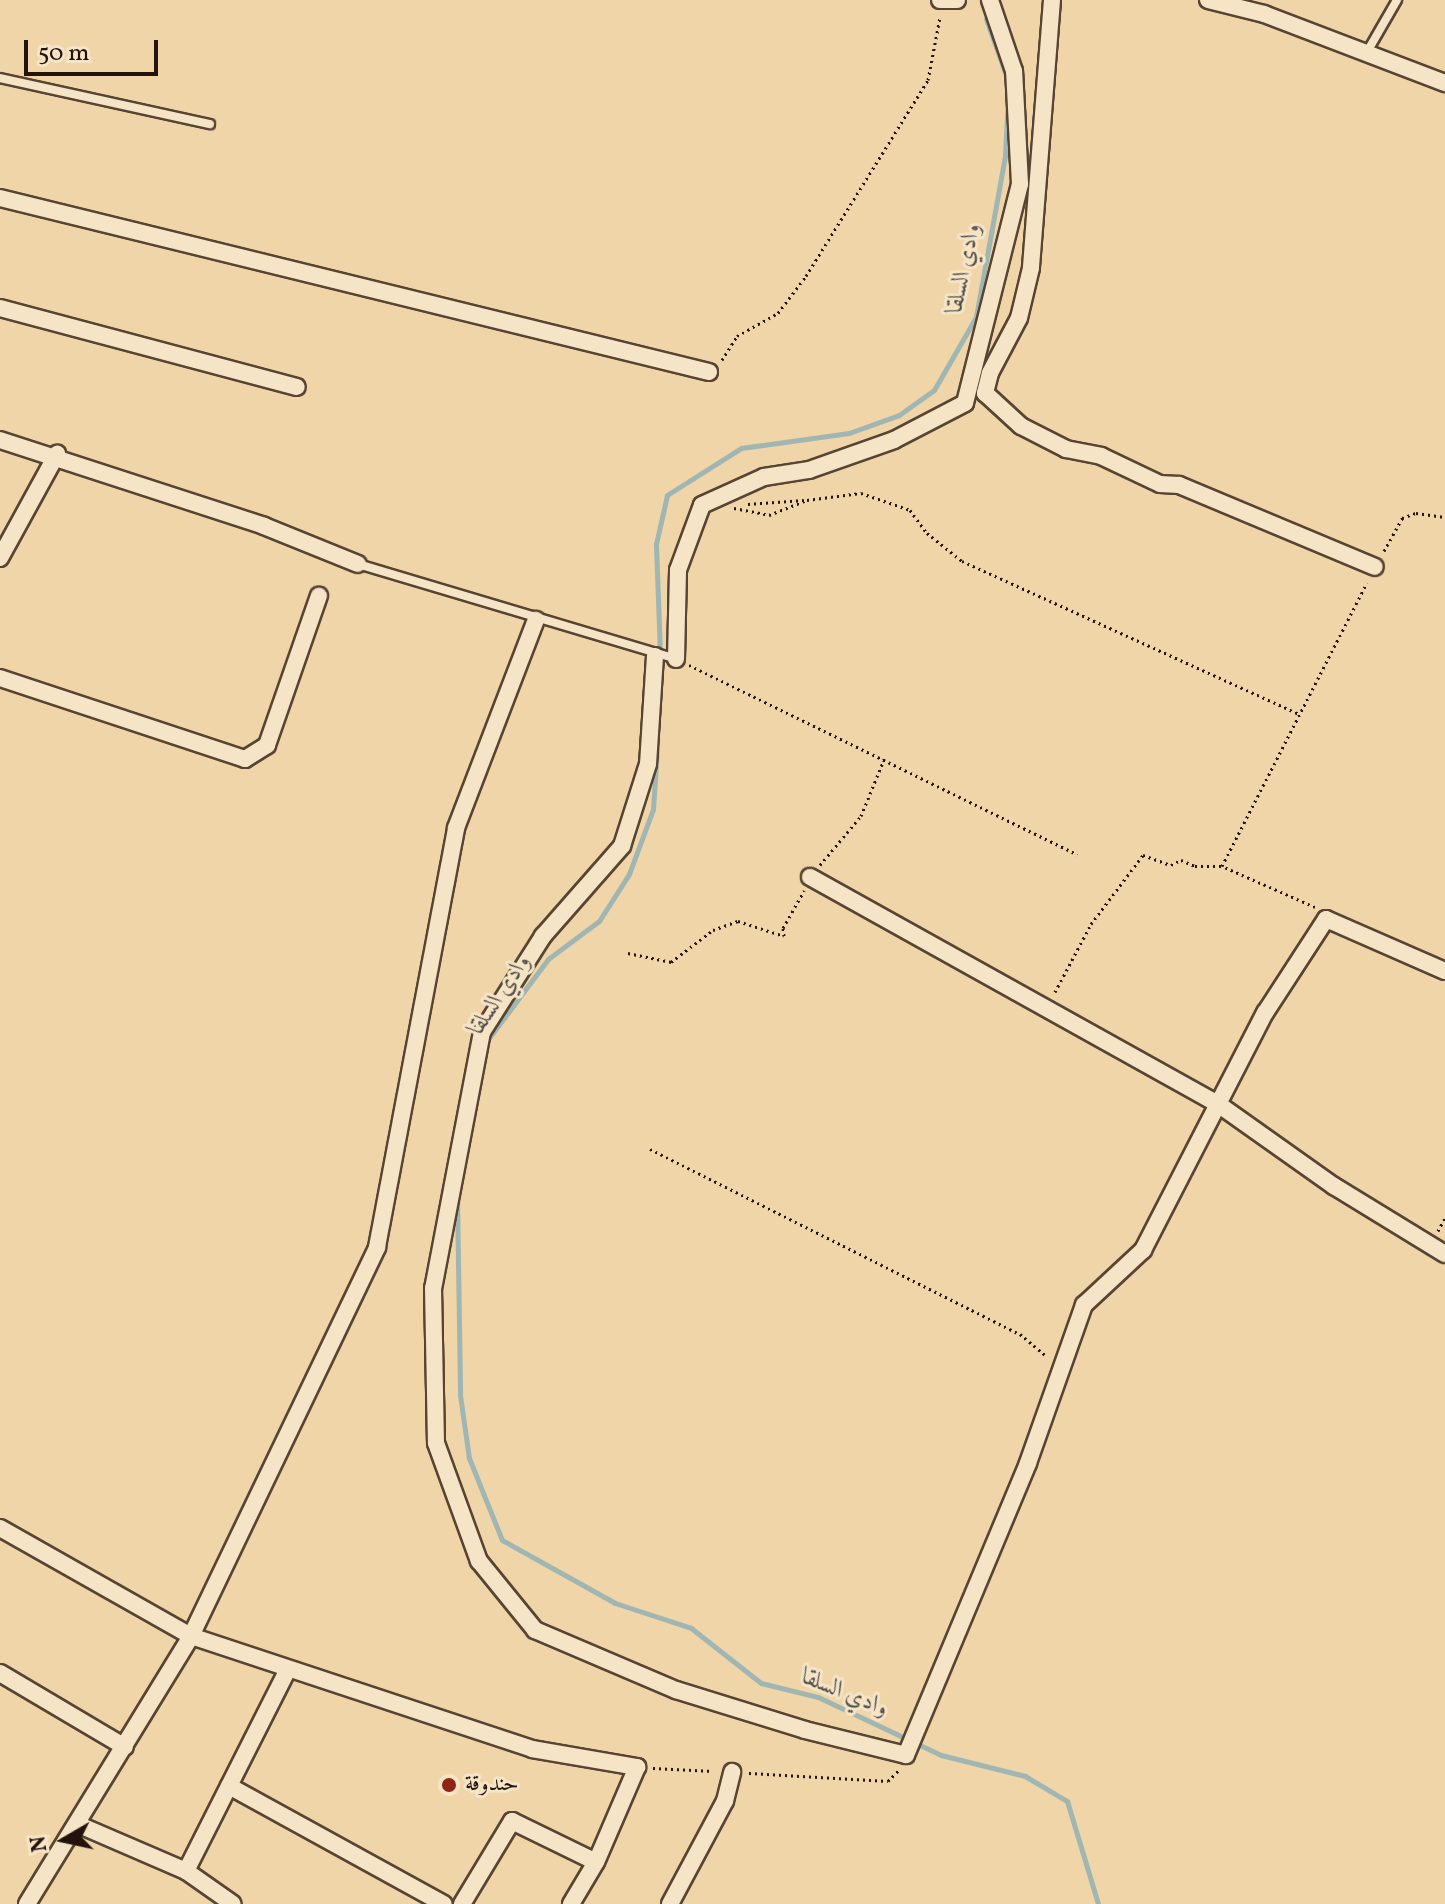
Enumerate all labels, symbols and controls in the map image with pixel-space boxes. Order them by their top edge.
scale bar [28,24,162,74]
text: 50 m [38,37,90,71]
water label: وادي السلقا [941,221,989,315]
water label: وادي السلقا [464,949,538,1041]
water label: وادي السلقا [798,1664,892,1724]
place label: حندوقة [465,1772,519,1798]
marker: حندوقة [440,1776,458,1794]
north arrow [24,1800,104,1880]
text: N [23,1834,56,1854]

